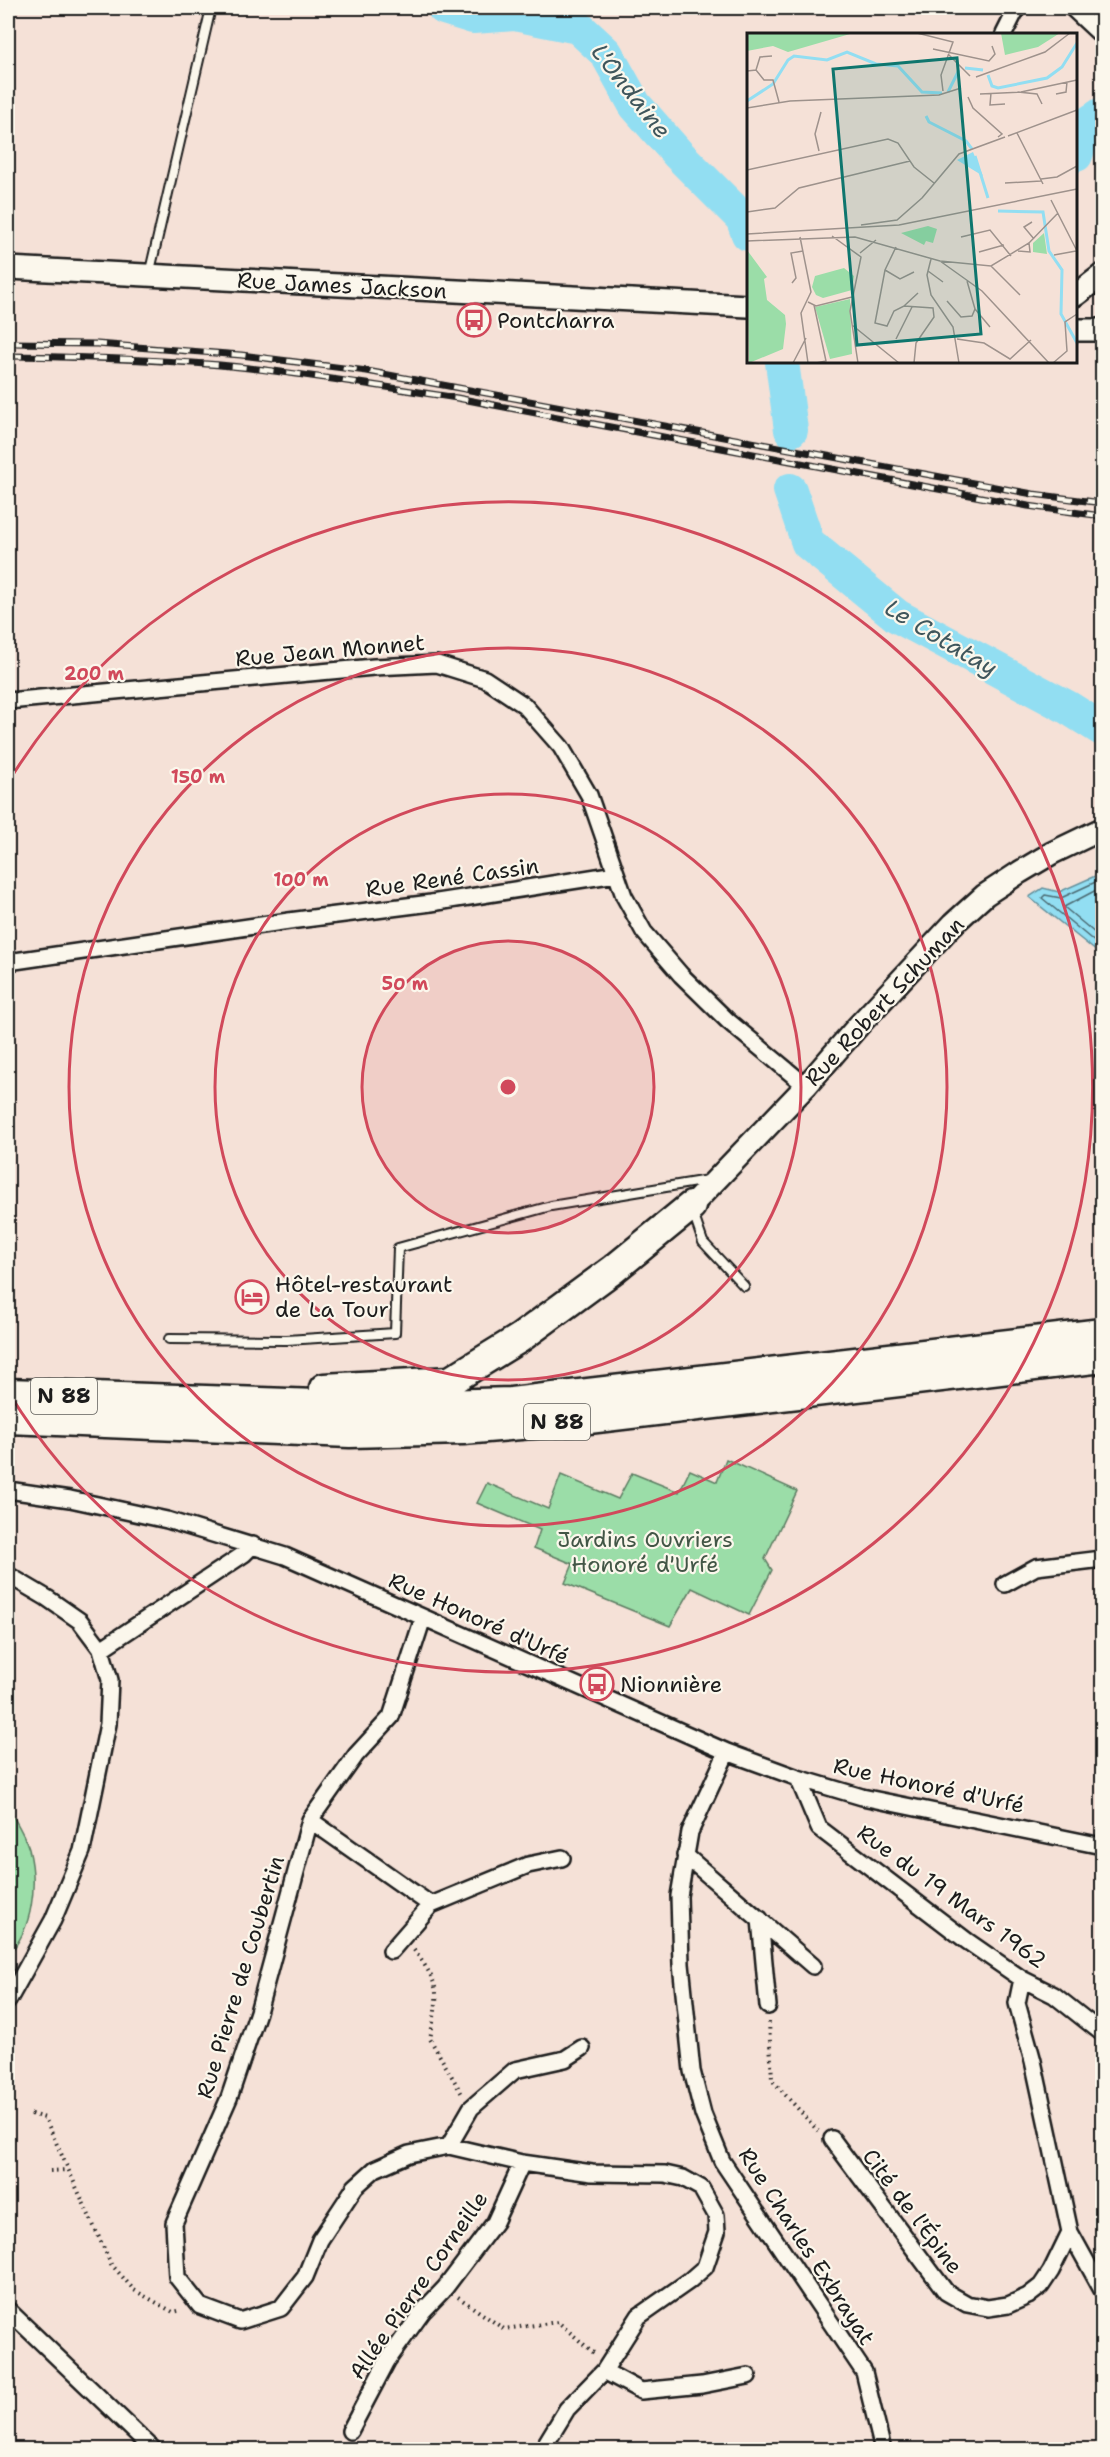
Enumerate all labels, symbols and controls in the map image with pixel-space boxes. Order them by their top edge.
inset map [747,33,1077,363]
water label: L'Ondaine [584,37,678,145]
street label: Rue James Jackson [236,266,448,305]
bus stop icon: Pontcharra [456,302,492,338]
place label: Pontcharra [497,306,615,335]
water label: Le Cotatay [879,592,1003,684]
street label: Rue Jean Monnet [234,628,426,673]
text: 200 m [64,662,125,686]
text: 150 m [171,765,226,789]
street label: Rue René Cassin [364,851,540,904]
text: 100 m [273,868,329,892]
street label: Rue Robert Schuman [798,911,970,1092]
text: 50 m [382,972,429,996]
centre of rings [498,1077,518,1097]
place label: Hôtel-restaurant de La Tour [275,1270,453,1324]
hotel icon: Hôtel-restaurant de La Tour [234,1279,270,1315]
road number: N 88 [31,1378,97,1414]
road number: N 88 [524,1404,590,1440]
park label: Jardins Ouvriers Honoré d'Urfé [557,1525,733,1579]
street label: Rue Honoré d'Urfé [384,1566,574,1671]
bus stop icon: Nionnière [579,1666,615,1702]
place label: Nionnière [620,1670,722,1699]
street label: Rue Honoré d'Urfé [831,1751,1027,1820]
street label: Rue du 19 Mars 1962 [851,1818,1052,1975]
street label: Rue Pierre de Coubertin [190,1852,291,2102]
street label: Rue Charles Exbrayat [732,2142,881,2351]
street label: Cité de l'Épine [856,2143,969,2280]
street label: Allée Pierre Corneille [342,2186,494,2385]

